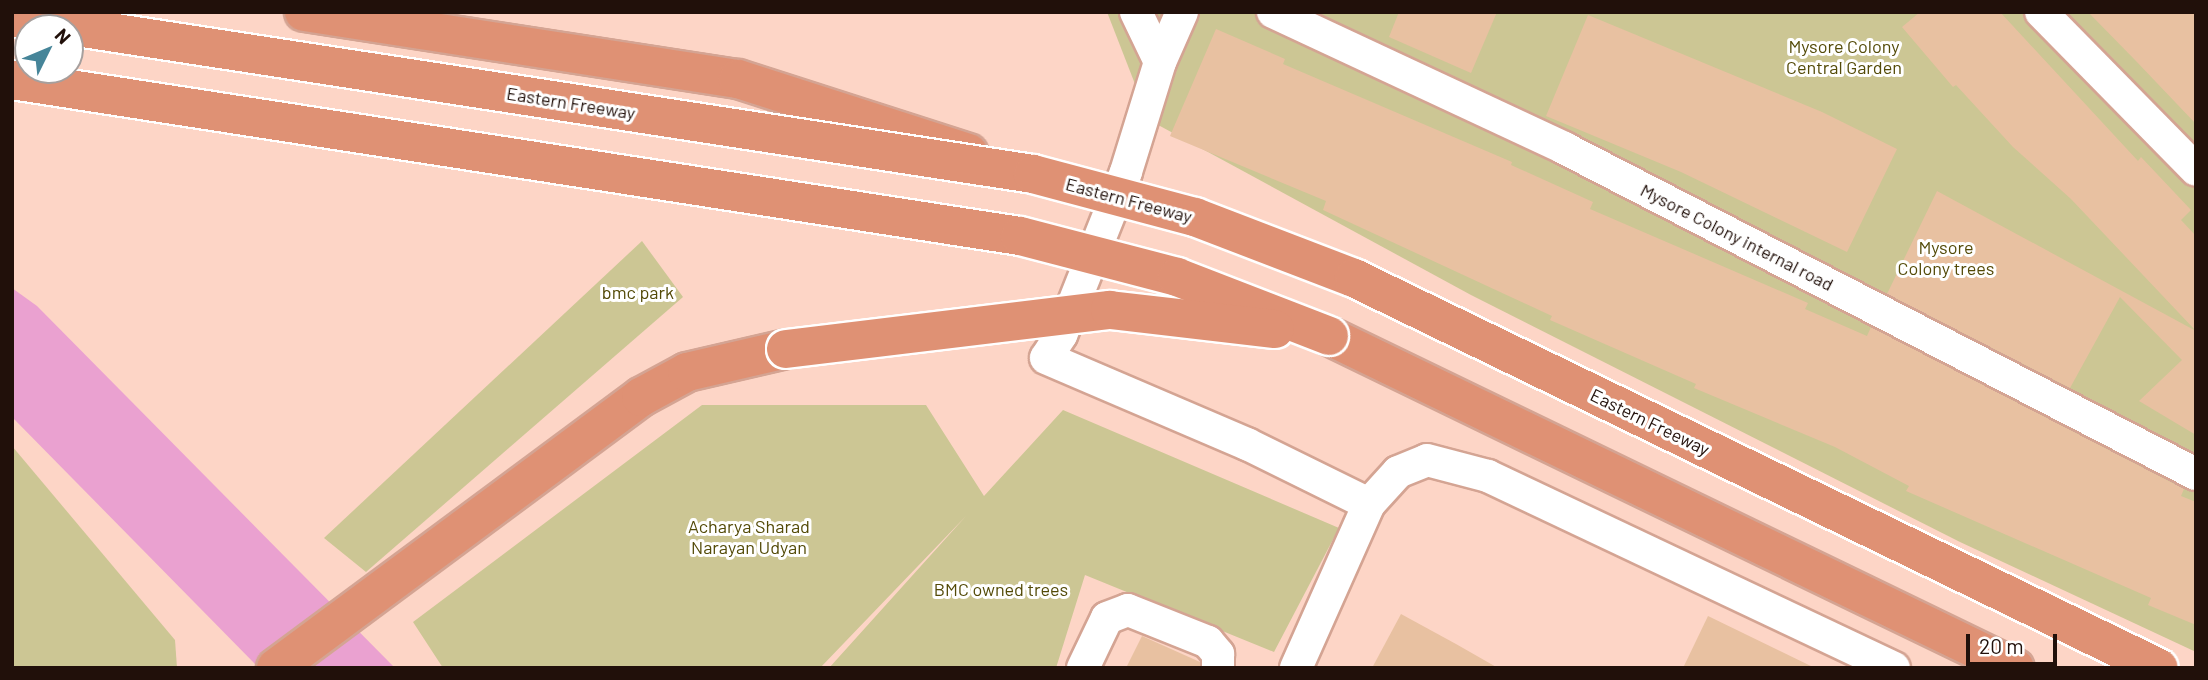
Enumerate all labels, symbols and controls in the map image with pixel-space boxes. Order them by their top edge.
north arrow [14,14,84,84]
text: N [51,23,76,48]
park label: Mysore Colony Central Garden [1786,36,1902,78]
street label: Eastern Freeway [505,82,637,124]
street label: Eastern Freeway [1063,173,1195,227]
street label: Mysore Colony internal road [1637,179,1837,295]
park label: Mysore Colony trees [1898,237,1994,280]
park label: bmc park [602,281,674,303]
street label: Eastern Freeway [1587,384,1713,460]
park label: Acharya Sharad Narayan Udyan [688,516,810,558]
park label: BMC owned trees [934,578,1068,600]
scale bar [1970,620,2061,664]
text: 20 m [1979,633,2024,658]

